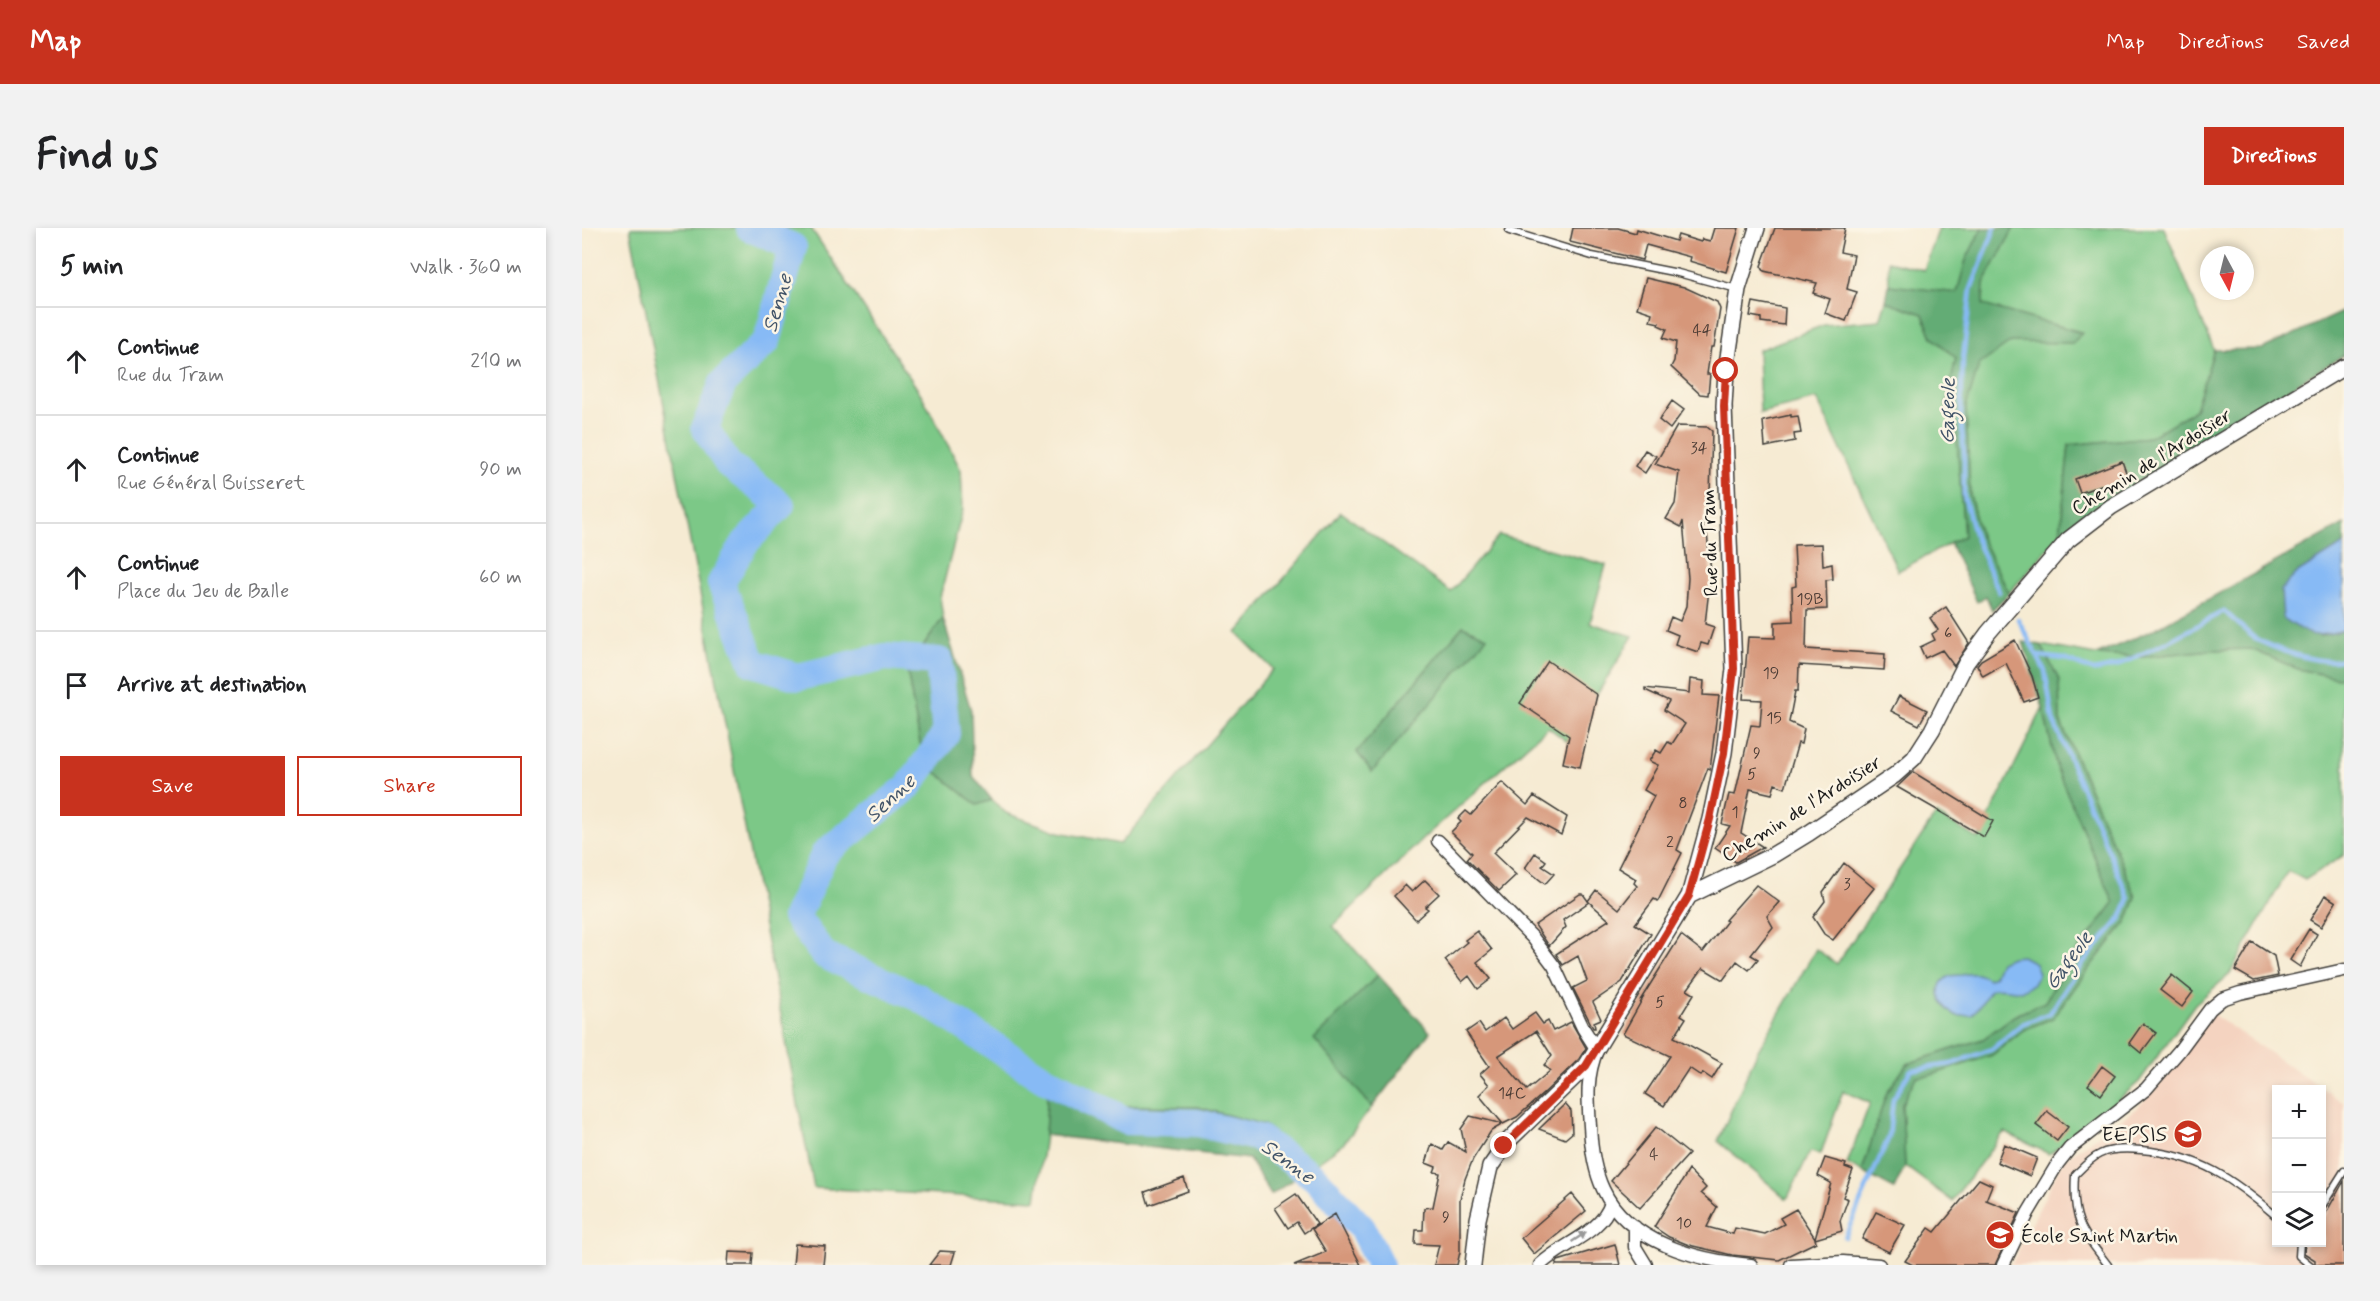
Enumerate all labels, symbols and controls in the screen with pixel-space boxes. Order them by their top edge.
text: Map [30,24,81,61]
text: Map [2106,28,2145,56]
text: Directions [2178,28,2264,56]
text: Saved [2297,28,2350,56]
button: Directions [2204,127,2344,185]
text: Find us [36,129,158,184]
north arrow [2200,246,2254,300]
text: 5 min [60,250,124,284]
text: Walk · 360 m [410,254,522,281]
water label: Senne [756,270,800,336]
house number: 44 [1692,320,1712,341]
text: Continue [117,334,199,362]
icon: ahead [60,345,93,378]
text: 210 m [470,348,522,375]
route start [1712,357,1738,383]
text: Rue du Tram [117,362,224,389]
water label: Gageole [1933,377,1965,444]
street label: Chemin de l'Ardoisier [2067,402,2237,522]
house number: 34 [1691,438,1708,459]
text: Continue [117,442,199,470]
icon: ahead [60,453,93,486]
text: 90 m [479,456,522,483]
text: Rue Général Buisseret [117,470,305,497]
street label: Rue du Tram [1695,489,1726,597]
text: Continue [117,550,199,578]
icon: ahead [60,561,93,594]
text: 60 m [479,564,522,591]
text: Place du Jeu de Balle [117,578,289,605]
house number: 19B [1797,589,1823,610]
house number: 6 [1944,623,1952,644]
house number: 19 [1763,663,1779,684]
icon: arrive [60,669,93,702]
text: Arrive at destination [117,671,307,699]
house number: 15 [1766,708,1782,729]
house number: 9 [1753,743,1761,764]
street label: Chemin de l'Ardoisier [1717,749,1887,869]
button: Save [60,756,285,816]
button: Share [297,756,522,816]
house number: 5 [1747,764,1757,785]
water label: Senne [860,767,923,829]
house number: 8 [1678,793,1688,814]
house number: 1 [1731,802,1739,823]
house number: 2 [1666,832,1674,853]
house number: 3 [1843,874,1851,895]
water label: Gageole [2038,925,2101,997]
house number: 5 [1655,992,1665,1013]
house number: 14C [1498,1083,1526,1104]
map controls [2272,1085,2326,1247]
button: + [2272,1085,2326,1139]
school or university icon: EEPSIS [2172,1118,2204,1150]
place label: EEPSIS [2102,1122,2167,1149]
route end [1490,1132,1516,1158]
water label: Senne [1255,1133,1321,1191]
button: − [2272,1139,2326,1193]
house number: 4 [1649,1144,1659,1165]
button: layers [2272,1193,2326,1247]
house number: 9 [1442,1207,1450,1228]
house number: 10 [1676,1213,1692,1234]
school or university icon: École Saint Martin [1984,1219,2016,1251]
place label: École Saint Martin [2021,1223,2178,1250]
one-way arrow [1570,1232,1587,1243]

